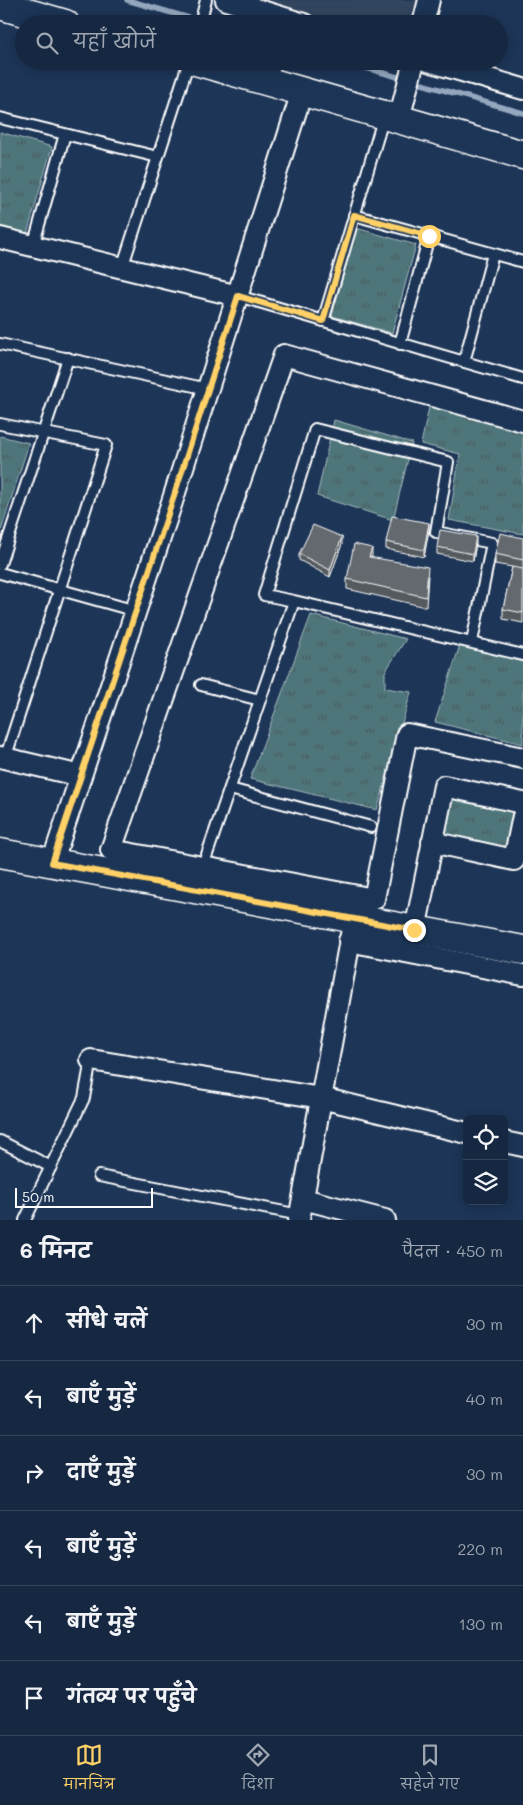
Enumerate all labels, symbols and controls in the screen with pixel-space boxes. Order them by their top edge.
search box [15,15,508,70]
text: यहाँ खोजें [73,28,156,53]
icon: search [33,29,61,57]
route start [418,225,441,248]
route end [403,919,426,942]
map controls [463,1115,508,1205]
button: locate [463,1115,508,1160]
button: layers [463,1160,508,1205]
scale bar [15,1185,152,1208]
text: 50 m [22,1187,54,1206]
text: 6 मिनट [20,1236,91,1263]
text: पैदल · 450 m [402,1240,503,1261]
text: सीधे चलें [67,1308,147,1333]
icon: ahead [20,1309,48,1337]
text: 30 m [466,1313,503,1334]
text: बाएँ मुड़ें [67,1383,136,1408]
icon: left [20,1384,48,1412]
text: 40 m [466,1388,503,1409]
text: दाएँ मुड़ें [67,1458,135,1483]
icon: right [20,1459,48,1487]
text: 30 m [466,1463,503,1484]
text: बाएँ मुड़ें [67,1533,136,1558]
icon: left [20,1534,48,1562]
text: 220 m [457,1538,503,1559]
text: बाएँ मुड़ें [67,1608,136,1633]
icon: left [20,1609,48,1637]
text: 130 m [459,1613,503,1634]
text: गंतव्य पर पहुँचे [67,1683,196,1708]
icon: arrive [20,1684,48,1712]
tab: मानचित्र [63,1741,115,1800]
tab: दिशा [242,1741,274,1800]
tab: सहेजे गए [400,1741,460,1800]

